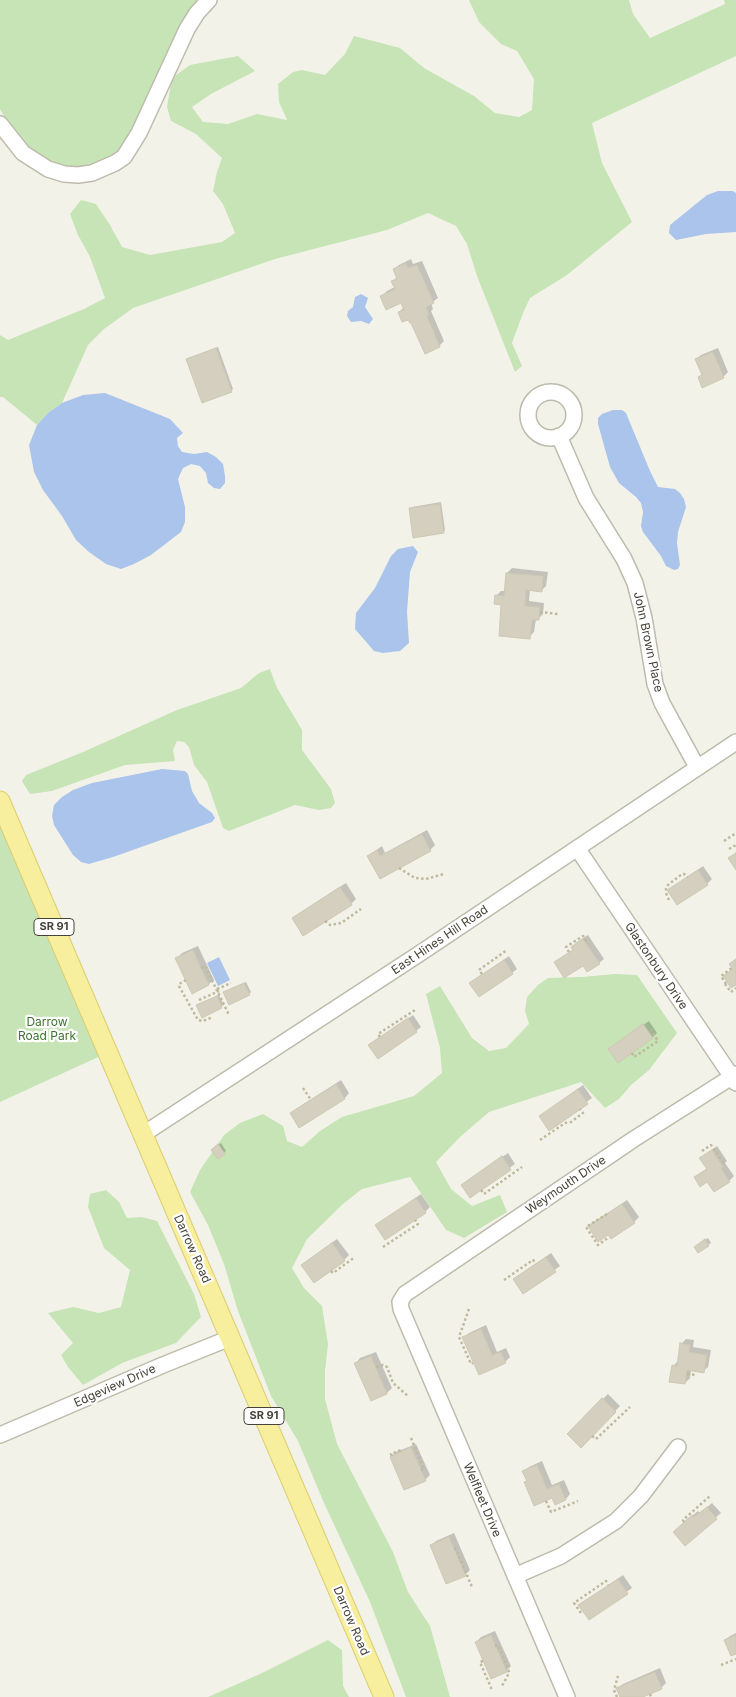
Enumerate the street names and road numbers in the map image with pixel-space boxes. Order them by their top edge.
street label: John Brown Place [630,591,666,693]
street label: East Hines Hill Road [389,902,491,978]
road number: SR 91 [34,919,74,936]
street label: Glastonbury Drive [621,920,691,1012]
street label: Weymouth Drive [523,1153,609,1217]
street label: Darrow Road [170,1212,214,1286]
street label: Edgeview Drive [72,1362,158,1410]
road number: SR 91 [244,1408,284,1424]
street label: Welfleet Drive [460,1461,504,1539]
street label: Darrow Road [330,1584,372,1658]

